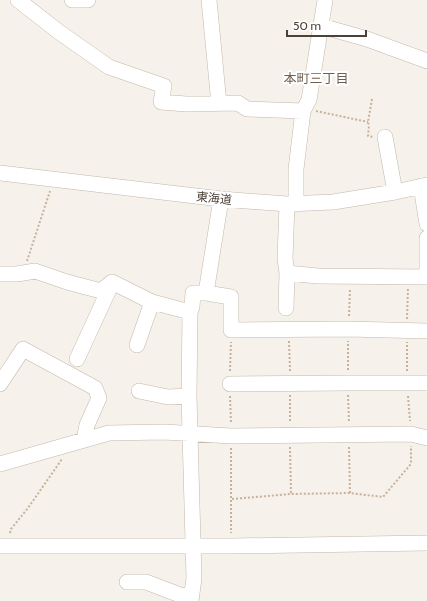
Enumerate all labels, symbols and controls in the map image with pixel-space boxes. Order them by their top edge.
scale bar [287,12,366,38]
text: 50 m [293,18,321,33]
district label: 本町三丁目 [283,70,349,86]
street label: 東海道 [195,189,233,207]

